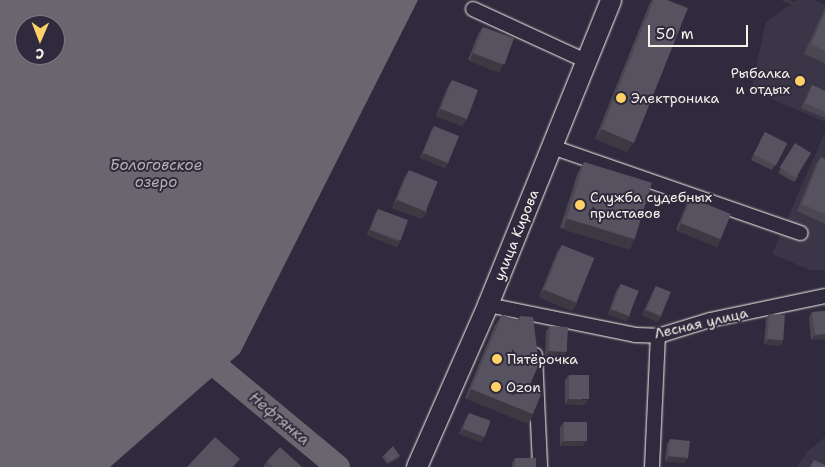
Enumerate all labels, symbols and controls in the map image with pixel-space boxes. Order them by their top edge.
north arrow [15,15,65,65]
scale bar [650,15,750,47]
text: 50 m [656,24,694,44]
text: С [35,45,44,63]
place label: Рыбалка и отдых [731,65,790,98]
marker: Рыбалка и отдых [794,75,806,87]
place label: Электроника [631,90,719,106]
marker: Электроника [615,92,627,104]
water label: Бологовское озеро [110,156,202,191]
street label: улица Кирова [490,187,542,283]
place label: Служба судебных приставов [590,189,712,222]
marker: Служба судебных приставов [574,199,586,211]
street label: Лесная улица [653,304,749,342]
place label: Пятёрочка [507,351,578,367]
marker: Пятёрочка [491,353,503,365]
place label: Ozon [506,379,541,395]
marker: Ozon [490,381,502,393]
water label: Нефтянка [245,389,313,449]

